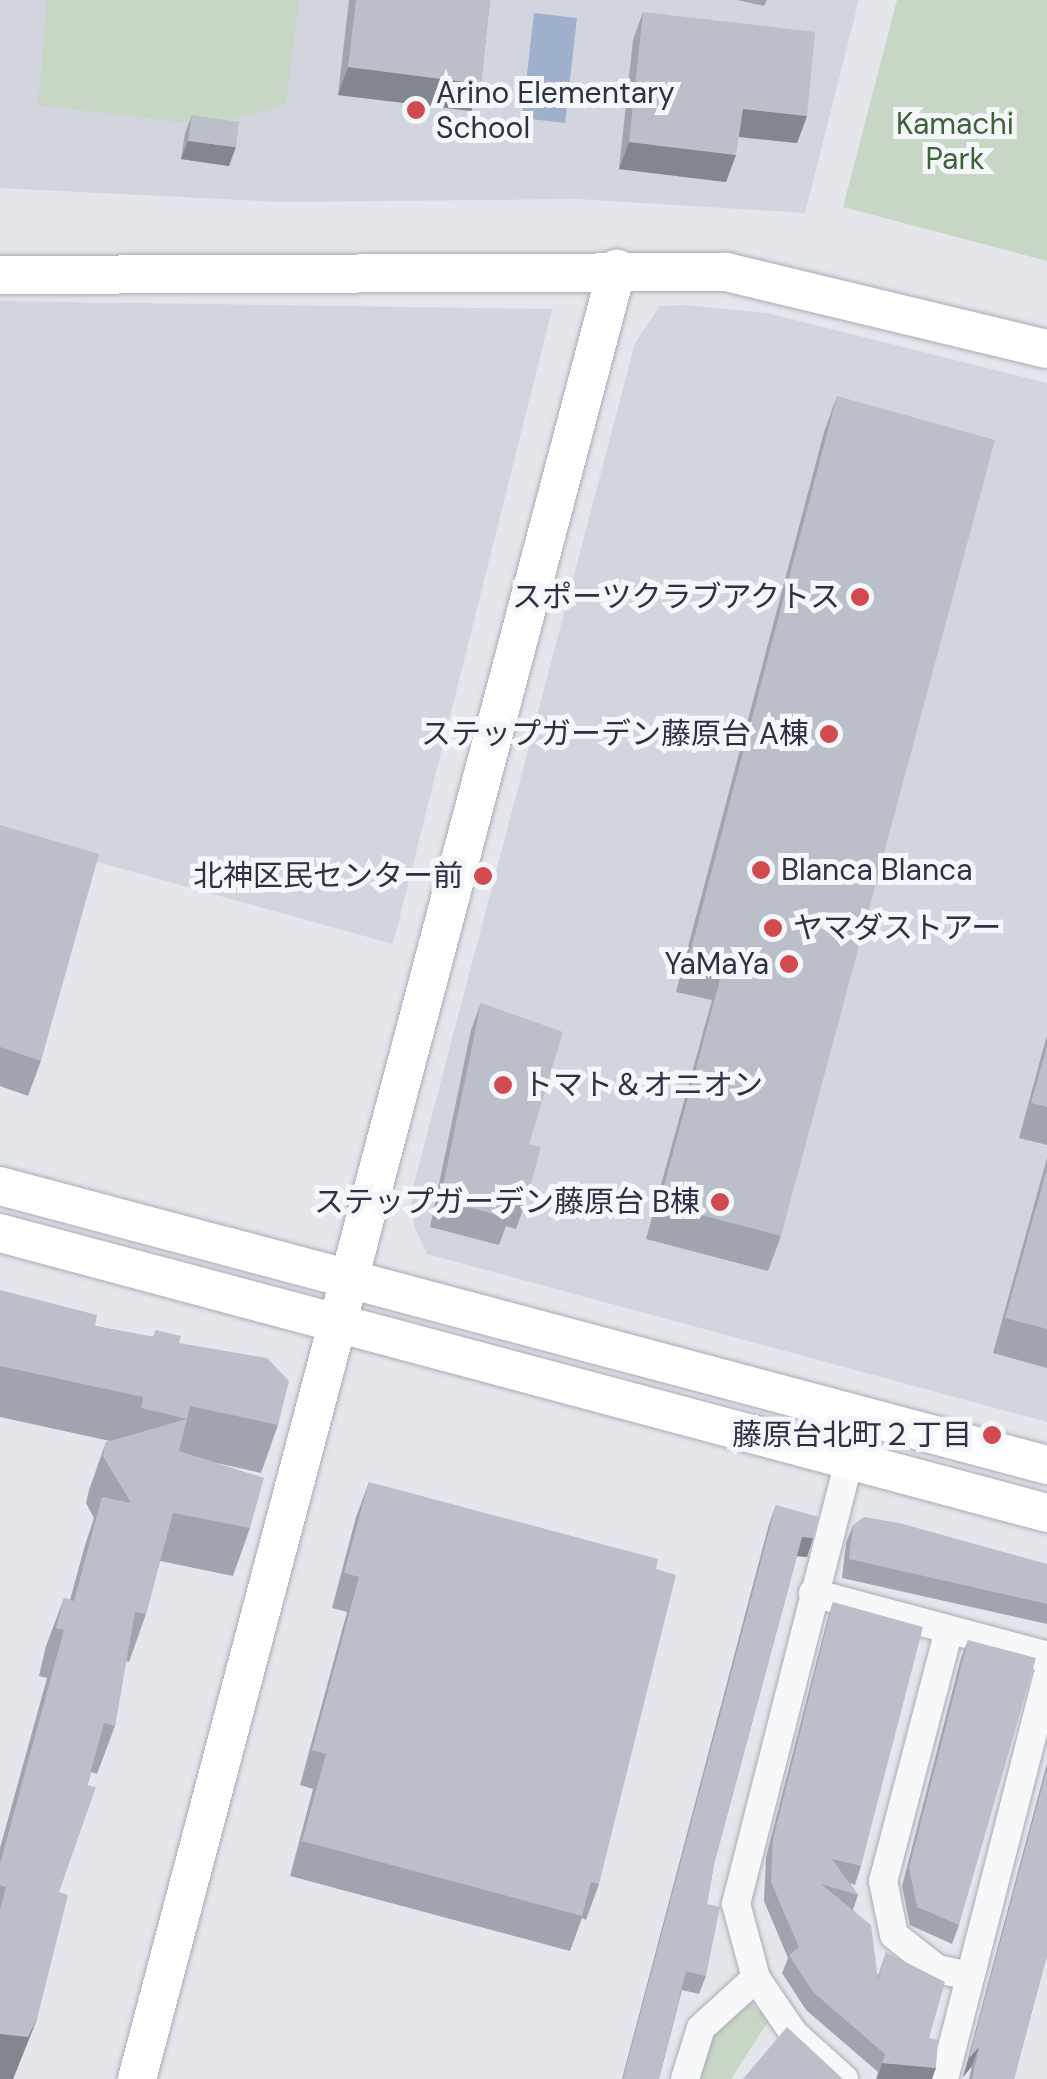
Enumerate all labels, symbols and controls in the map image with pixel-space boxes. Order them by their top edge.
place label: Arino Elementary School [436,75,675,146]
marker: Arino Elementary School [405,99,427,121]
park label: Kamachi Park [896,106,1014,176]
place label: スポーツクラブアクトス [510,579,840,615]
marker: スポーツクラブアクトス [849,586,871,608]
place label: ステップガーデン藤原台 A棟 [421,716,809,752]
marker: ステップガーデン藤原台 A棟 [818,723,840,745]
place label: Blanca Blanca [781,852,973,888]
place label: 北神区民センター前 [193,858,463,894]
marker: Blanca Blanca [750,859,772,881]
marker: 北神区民センター前 [472,865,494,887]
place label: ヤマダストアー [793,910,1001,946]
marker: ヤマダストアー [762,917,784,939]
place label: YaMaYa [664,946,769,982]
marker: YaMaYa [778,953,800,975]
place label: トマト＆オニオン [523,1067,763,1103]
marker: トマト＆オニオン [492,1074,514,1096]
place label: ステップガーデン藤原台 B棟 [314,1184,700,1220]
marker: ステップガーデン藤原台 B棟 [709,1191,731,1213]
place label: 藤原台北町２丁目 [732,1417,972,1453]
marker: 藤原台北町２丁目 [981,1424,1003,1446]

